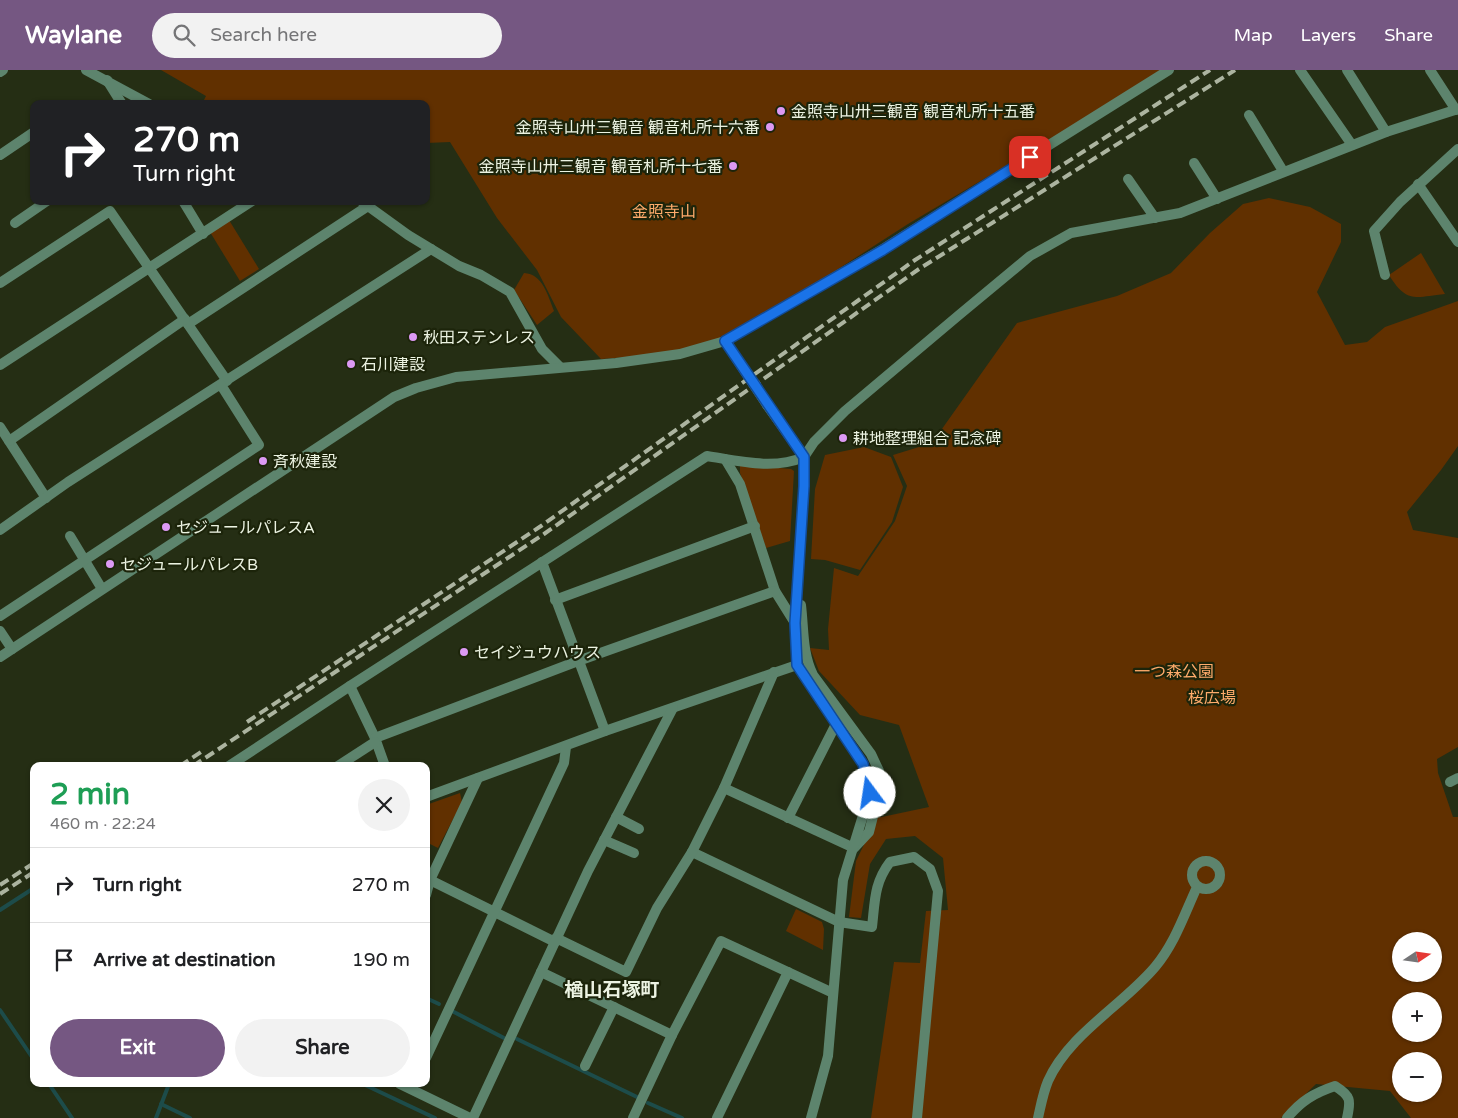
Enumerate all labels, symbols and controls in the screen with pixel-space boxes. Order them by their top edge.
search box [152,13,502,58]
text: Waylane [25,21,122,50]
icon: search [170,21,198,49]
text: Search here [210,24,317,46]
text: Map [1234,24,1273,46]
text: Layers [1301,24,1356,46]
text: Share [1384,24,1433,46]
place label: 金照寺山卅三観音 観音札所十五番 [791,102,1035,122]
marker: 金照寺山卅三観音 観音札所十五番 [775,105,787,117]
place label: 金照寺山卅三観音 観音札所十六番 [516,118,760,138]
text: 270 m [133,119,240,161]
icon: right [50,120,115,185]
marker: 金照寺山卅三観音 観音札所十六番 [764,121,776,133]
pin [1009,136,1051,178]
icon: arrive [1016,143,1044,171]
place label: 金照寺山卅三観音 観音札所十七番 [479,157,723,177]
marker: 金照寺山卅三観音 観音札所十七番 [727,160,739,172]
text: Turn right [133,161,235,187]
park label: 金照寺山 [632,202,696,222]
place label: 秋田ステンレス [423,328,535,348]
marker: 秋田ステンレス [407,331,419,343]
place label: 石川建設 [361,355,425,375]
marker: 石川建設 [345,358,357,370]
place label: 耕地整理組合 記念碑 [853,429,1001,449]
marker: 耕地整理組合 記念碑 [837,432,849,444]
place label: 斉秋建設 [273,452,337,472]
marker: 斉秋建設 [257,455,269,467]
place label: セジュールパレスA [176,518,315,538]
marker: セジュールパレスA [160,521,172,533]
place label: セジュールパレスB [120,555,258,575]
marker: セジュールパレスB [104,558,116,570]
place label: セイジュウハウス [474,643,601,663]
marker: セイジュウハウス [458,646,470,658]
park label: 一つ森公園 [1134,662,1214,682]
park label: 桜広場 [1188,688,1236,708]
position arrow [843,766,895,818]
text: 2 min [50,776,130,813]
button: close [358,779,410,831]
text: 460 m · 22:24 [50,814,156,834]
icon: right [50,871,78,899]
text: Turn right [93,874,181,896]
text: 270 m [352,874,410,896]
north arrow [1392,932,1442,982]
map controls [1392,932,1442,1102]
icon: arrive [50,946,78,974]
text: Arrive at destination [93,949,276,971]
text: 190 m [352,949,410,971]
district label: 楢山石塚町 [564,979,660,1001]
button: + [1392,992,1442,1042]
button: Exit [50,1019,225,1077]
button: Share [235,1019,410,1077]
button: − [1392,1052,1442,1102]

